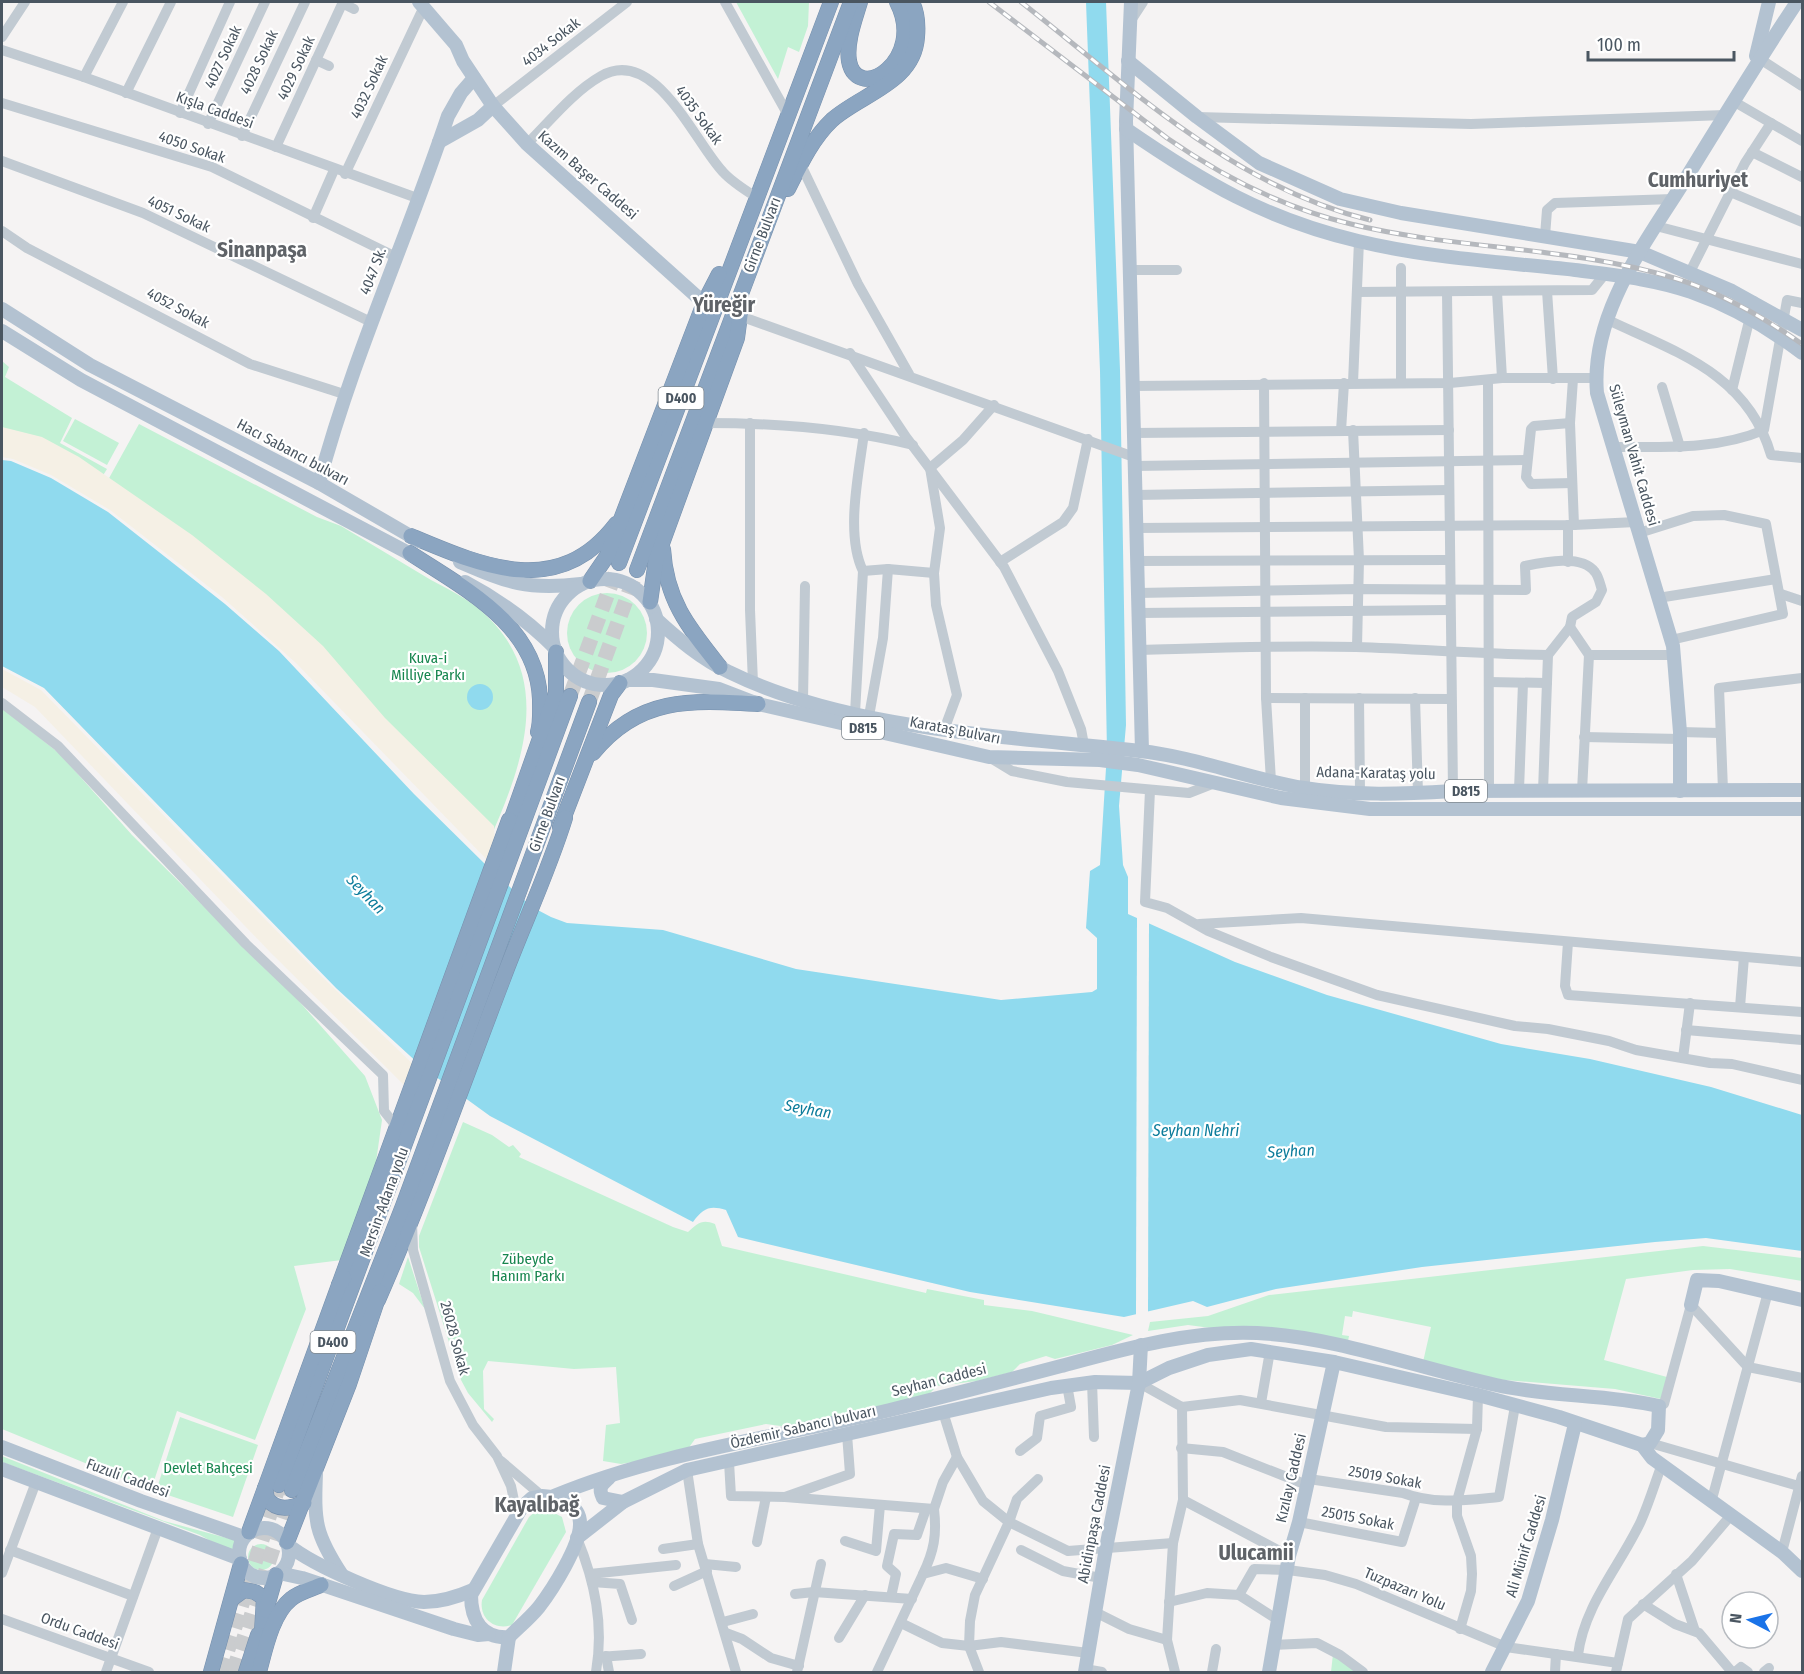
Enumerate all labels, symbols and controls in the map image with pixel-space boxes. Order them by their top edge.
street label: 4034 Sokak [518,14,584,70]
street label: 4027 Sokak [201,23,245,91]
scale bar [1588,24,1734,62]
street label: 4028 Sokak [236,27,282,97]
street label: 4029 Sokak [273,33,319,103]
text: 100 m [1597,34,1641,56]
street label: 4032 Sokak [346,52,392,122]
street label: 4035 Sokak [672,82,726,148]
street label: Kışla Caddesi [174,88,256,132]
street label: 4050 Sokak [156,127,228,167]
street label: Kazım Başer Caddesi [534,127,642,223]
district label: Cumhuriyet [1648,167,1749,193]
street label: 4051 Sokak [145,192,213,236]
street label: Girne Bulvarı [739,195,785,275]
district label: Sinanpaşa [217,237,307,263]
street label: 4047 Sk. [356,245,390,297]
street label: 4052 Sokak [144,284,212,332]
district label: Yüreğir [692,292,756,318]
street label: Süleyman Vahit Caddesi [1605,382,1663,528]
road number: D400 [658,387,704,409]
street label: Hacı Sabancı bulvarı [234,415,352,489]
park label: Kuva-i Milliye Parkı [391,649,465,684]
street label: Karataş Bulvarı [908,712,1002,748]
road number: D815 [842,717,884,739]
street label: Adana-Karataş yolu [1316,763,1436,783]
street label: Girne Bulvarı [525,774,569,854]
road number: D815 [1445,780,1487,802]
water label: Seyhan [342,870,389,918]
water label: Seyhan [782,1095,833,1122]
water label: Seyhan Nehri [1152,1121,1239,1140]
water label: Seyhan [1266,1140,1315,1162]
street label: Mersin-Adana yolu [356,1145,412,1259]
park label: Zübeyde Hanım Parkı [491,1250,565,1285]
street label: 26028 Sokak [436,1299,474,1377]
road number: D400 [310,1331,356,1353]
street label: Seyhan Caddesi [890,1360,988,1400]
street label: Özdemir Sabancı bulvarı [729,1402,877,1452]
street label: Kızılay Caddesi [1272,1432,1310,1524]
street label: Fuzuli Caddesi [84,1455,172,1501]
park label: Devlet Bahçesi [163,1459,253,1477]
street label: 25019 Sokak [1347,1462,1423,1492]
street label: Abidinpaşa Caddesi [1074,1463,1114,1585]
district label: Kayalıbağ [494,1492,580,1518]
street label: Ali Münif Caddesi [1502,1493,1550,1599]
street label: 25015 Sokak [1320,1502,1396,1534]
district label: Ulucamii [1218,1540,1294,1566]
street label: Tuzpazarı Yolu [1361,1564,1449,1614]
north arrow [1720,1590,1780,1650]
street label: Ordu Caddesi [38,1608,122,1654]
text: N [1726,1612,1746,1624]

